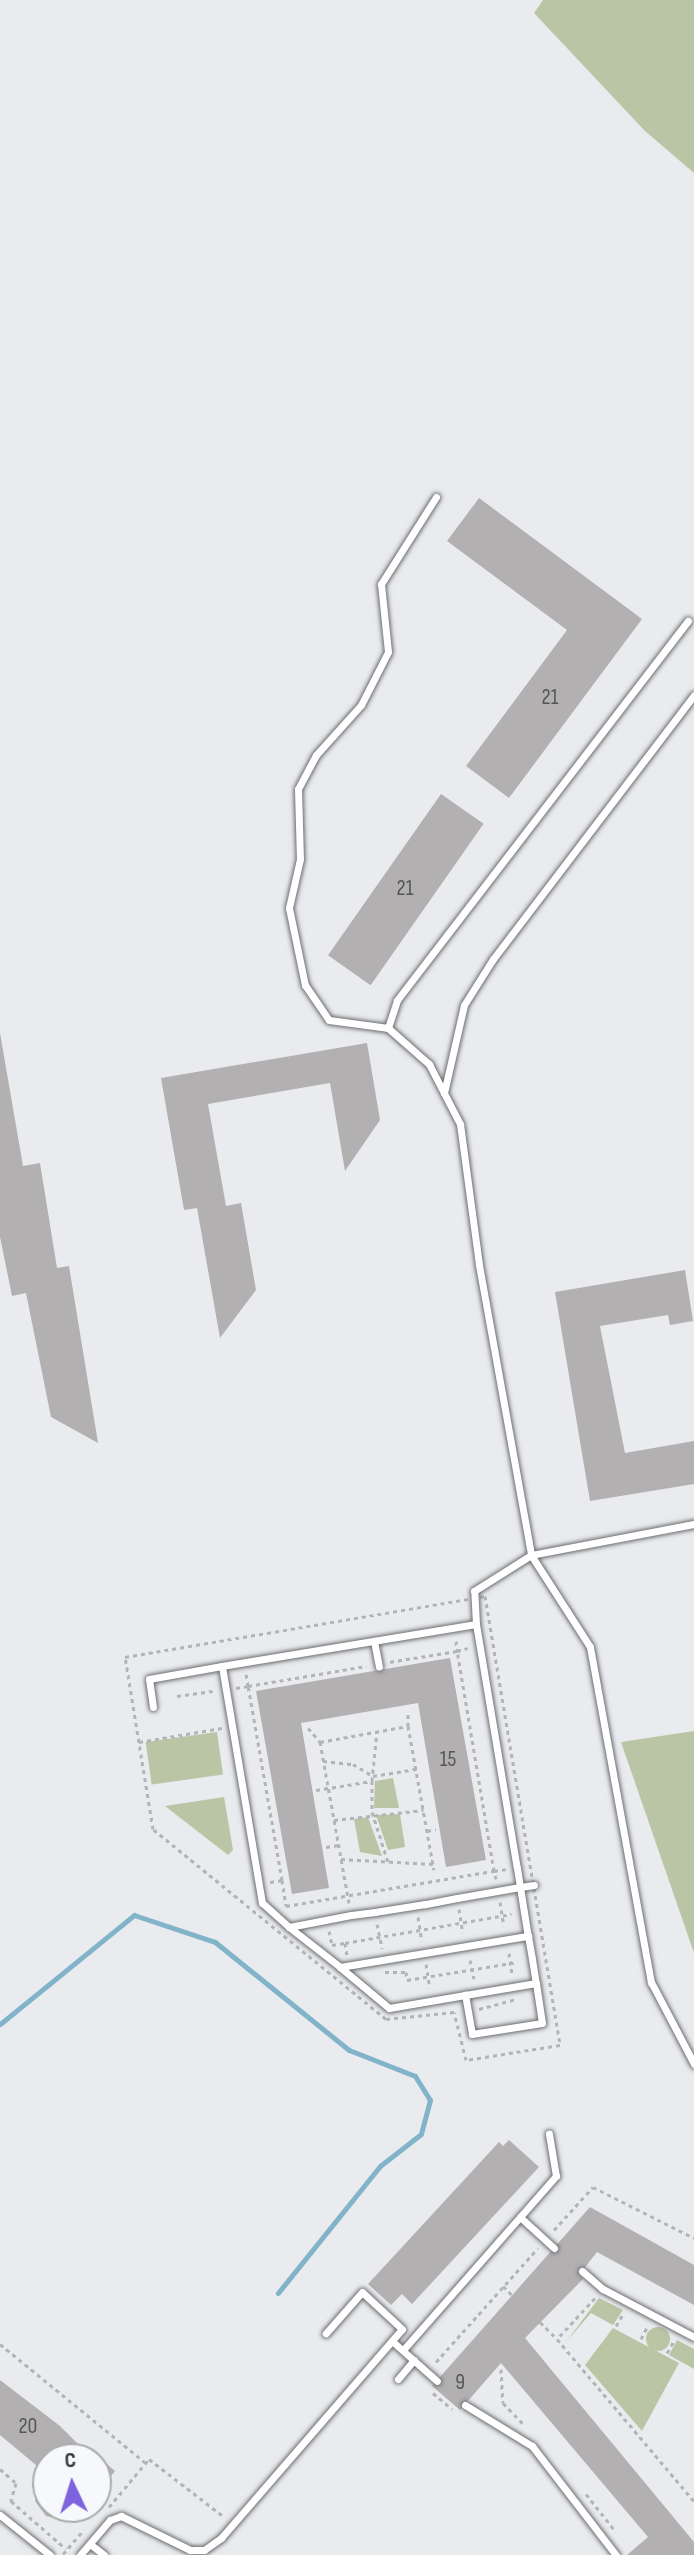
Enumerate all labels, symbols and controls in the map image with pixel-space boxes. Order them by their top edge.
house number: 21 [542,685,558,711]
house number: 21 [397,876,413,902]
house number: 15 [440,1747,456,1773]
house number: 9 [455,2370,465,2396]
house number: 20 [19,2414,37,2440]
north arrow [32,2443,112,2523]
text: С [64,2447,77,2474]

